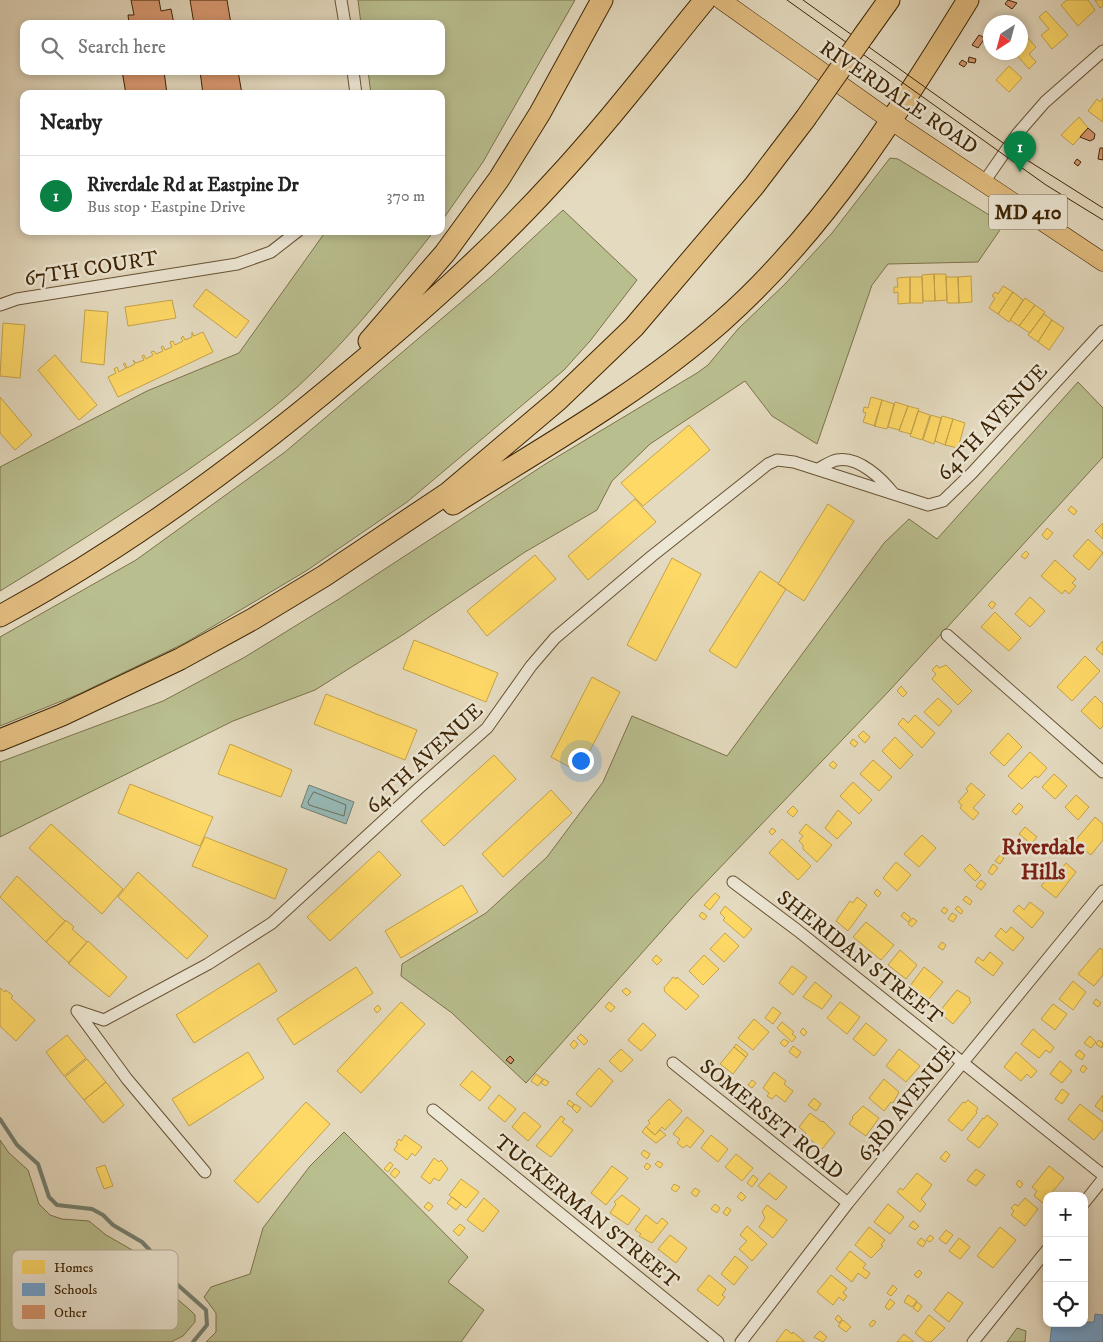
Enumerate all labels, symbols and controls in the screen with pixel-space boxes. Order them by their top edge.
north arrow [983,15,1028,60]
search box [20,20,445,75]
icon: search [38,34,66,62]
street label: RIVERDALE ROAD [814,35,983,160]
text: Search here [78,36,166,59]
text: Nearby [40,110,102,136]
pin: 1 [1004,131,1036,172]
text: Riverdale Rd at Eastpine Dr [87,174,299,197]
text: 1 [53,186,59,206]
text: 370 m [387,186,425,206]
road number: MD 410 [989,194,1067,230]
text: Bus stop · Eastpine Drive [87,197,245,217]
street label: 67TH COURT [23,246,160,292]
street label: 64TH AVENUE [932,359,1054,487]
street label: 64TH AVENUE [361,698,489,820]
your location [568,748,594,774]
district label: Riverdale Hills [1001,834,1085,886]
street label: SHERIDAN STREET [771,885,948,1031]
street label: 63RD AVENUE [852,1040,962,1167]
street label: SOMERSET ROAD [694,1054,849,1186]
street label: TUCKERMAN STREET [489,1129,684,1294]
map controls [1043,1192,1088,1327]
button: + [1043,1192,1088,1237]
button: − [1043,1237,1088,1282]
legend [12,1250,178,1330]
text: Homes [54,1259,94,1277]
text: Schools [54,1281,97,1299]
button: locate [1043,1282,1088,1327]
text: Other [54,1304,87,1322]

